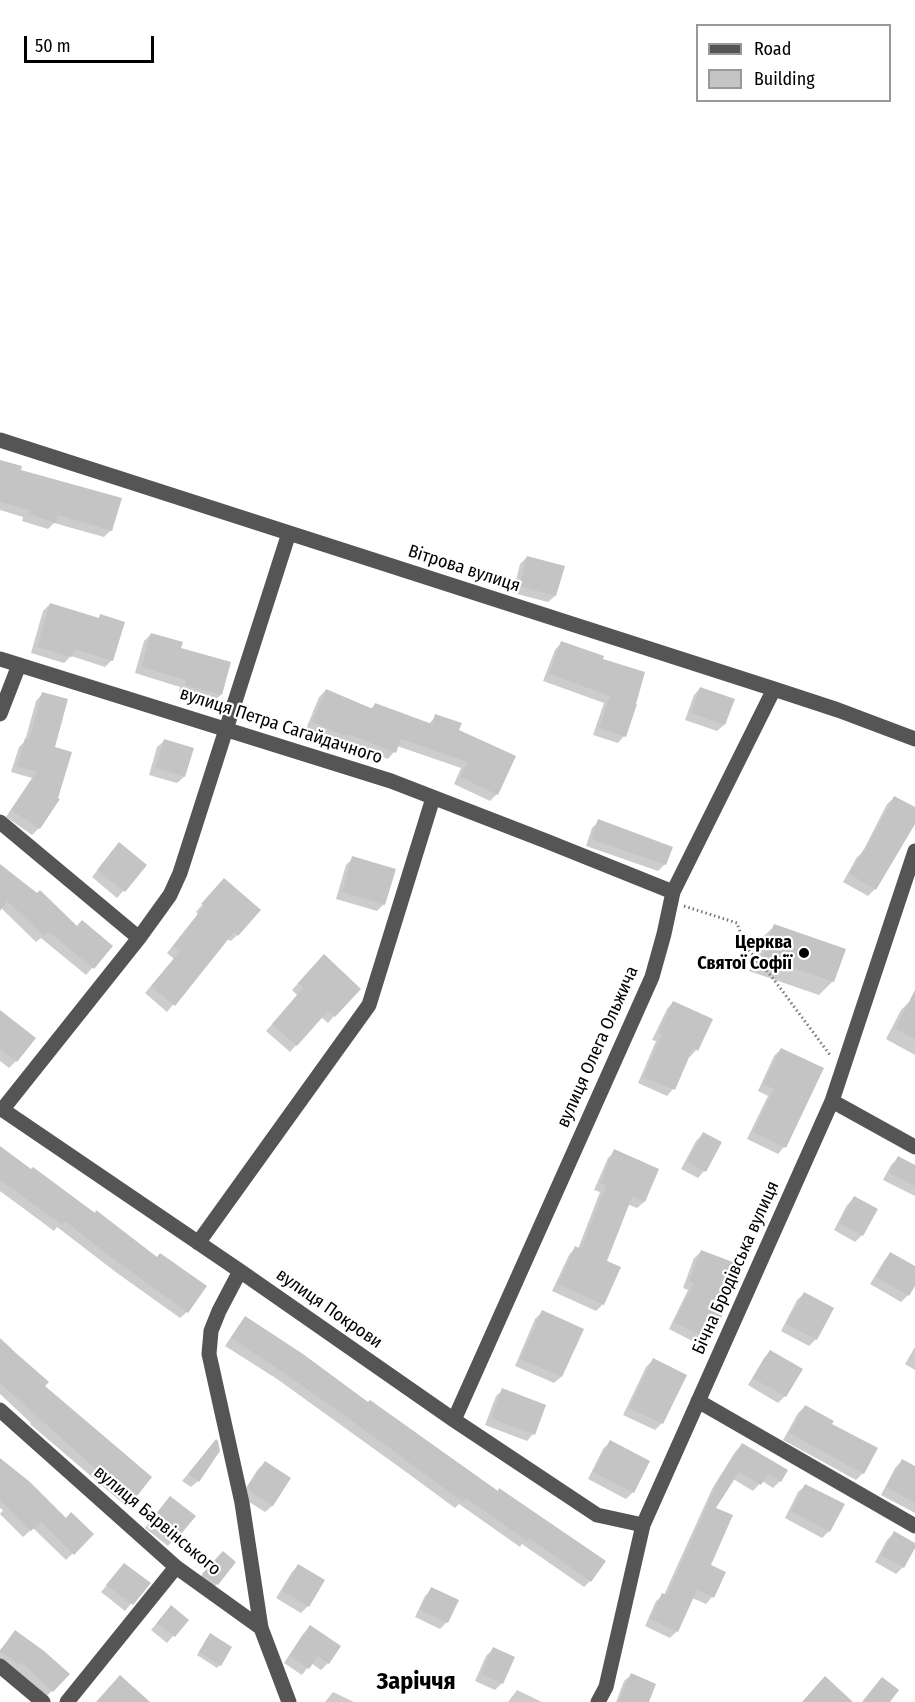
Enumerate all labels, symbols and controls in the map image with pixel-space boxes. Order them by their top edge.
scale bar [27,24,158,62]
legend [696,24,891,102]
text: 50 m [35,35,71,57]
text: Road [754,38,791,60]
text: Building [754,68,815,90]
street label: Вітрова вулиця [405,541,523,597]
street label: вулиця Петра Сагайдачного [177,683,385,769]
place label: Церква Святої Софії [697,932,792,974]
marker: Церква Святої Софії [797,946,811,960]
street label: вулиця Олега Ольжича [553,963,643,1131]
street label: Бічна Бродівська вулиця [688,1178,784,1358]
street label: вулиця Покрови [272,1264,386,1354]
street label: вулиця Барвінського [89,1462,225,1580]
district label: Заріччя [376,1668,456,1696]

